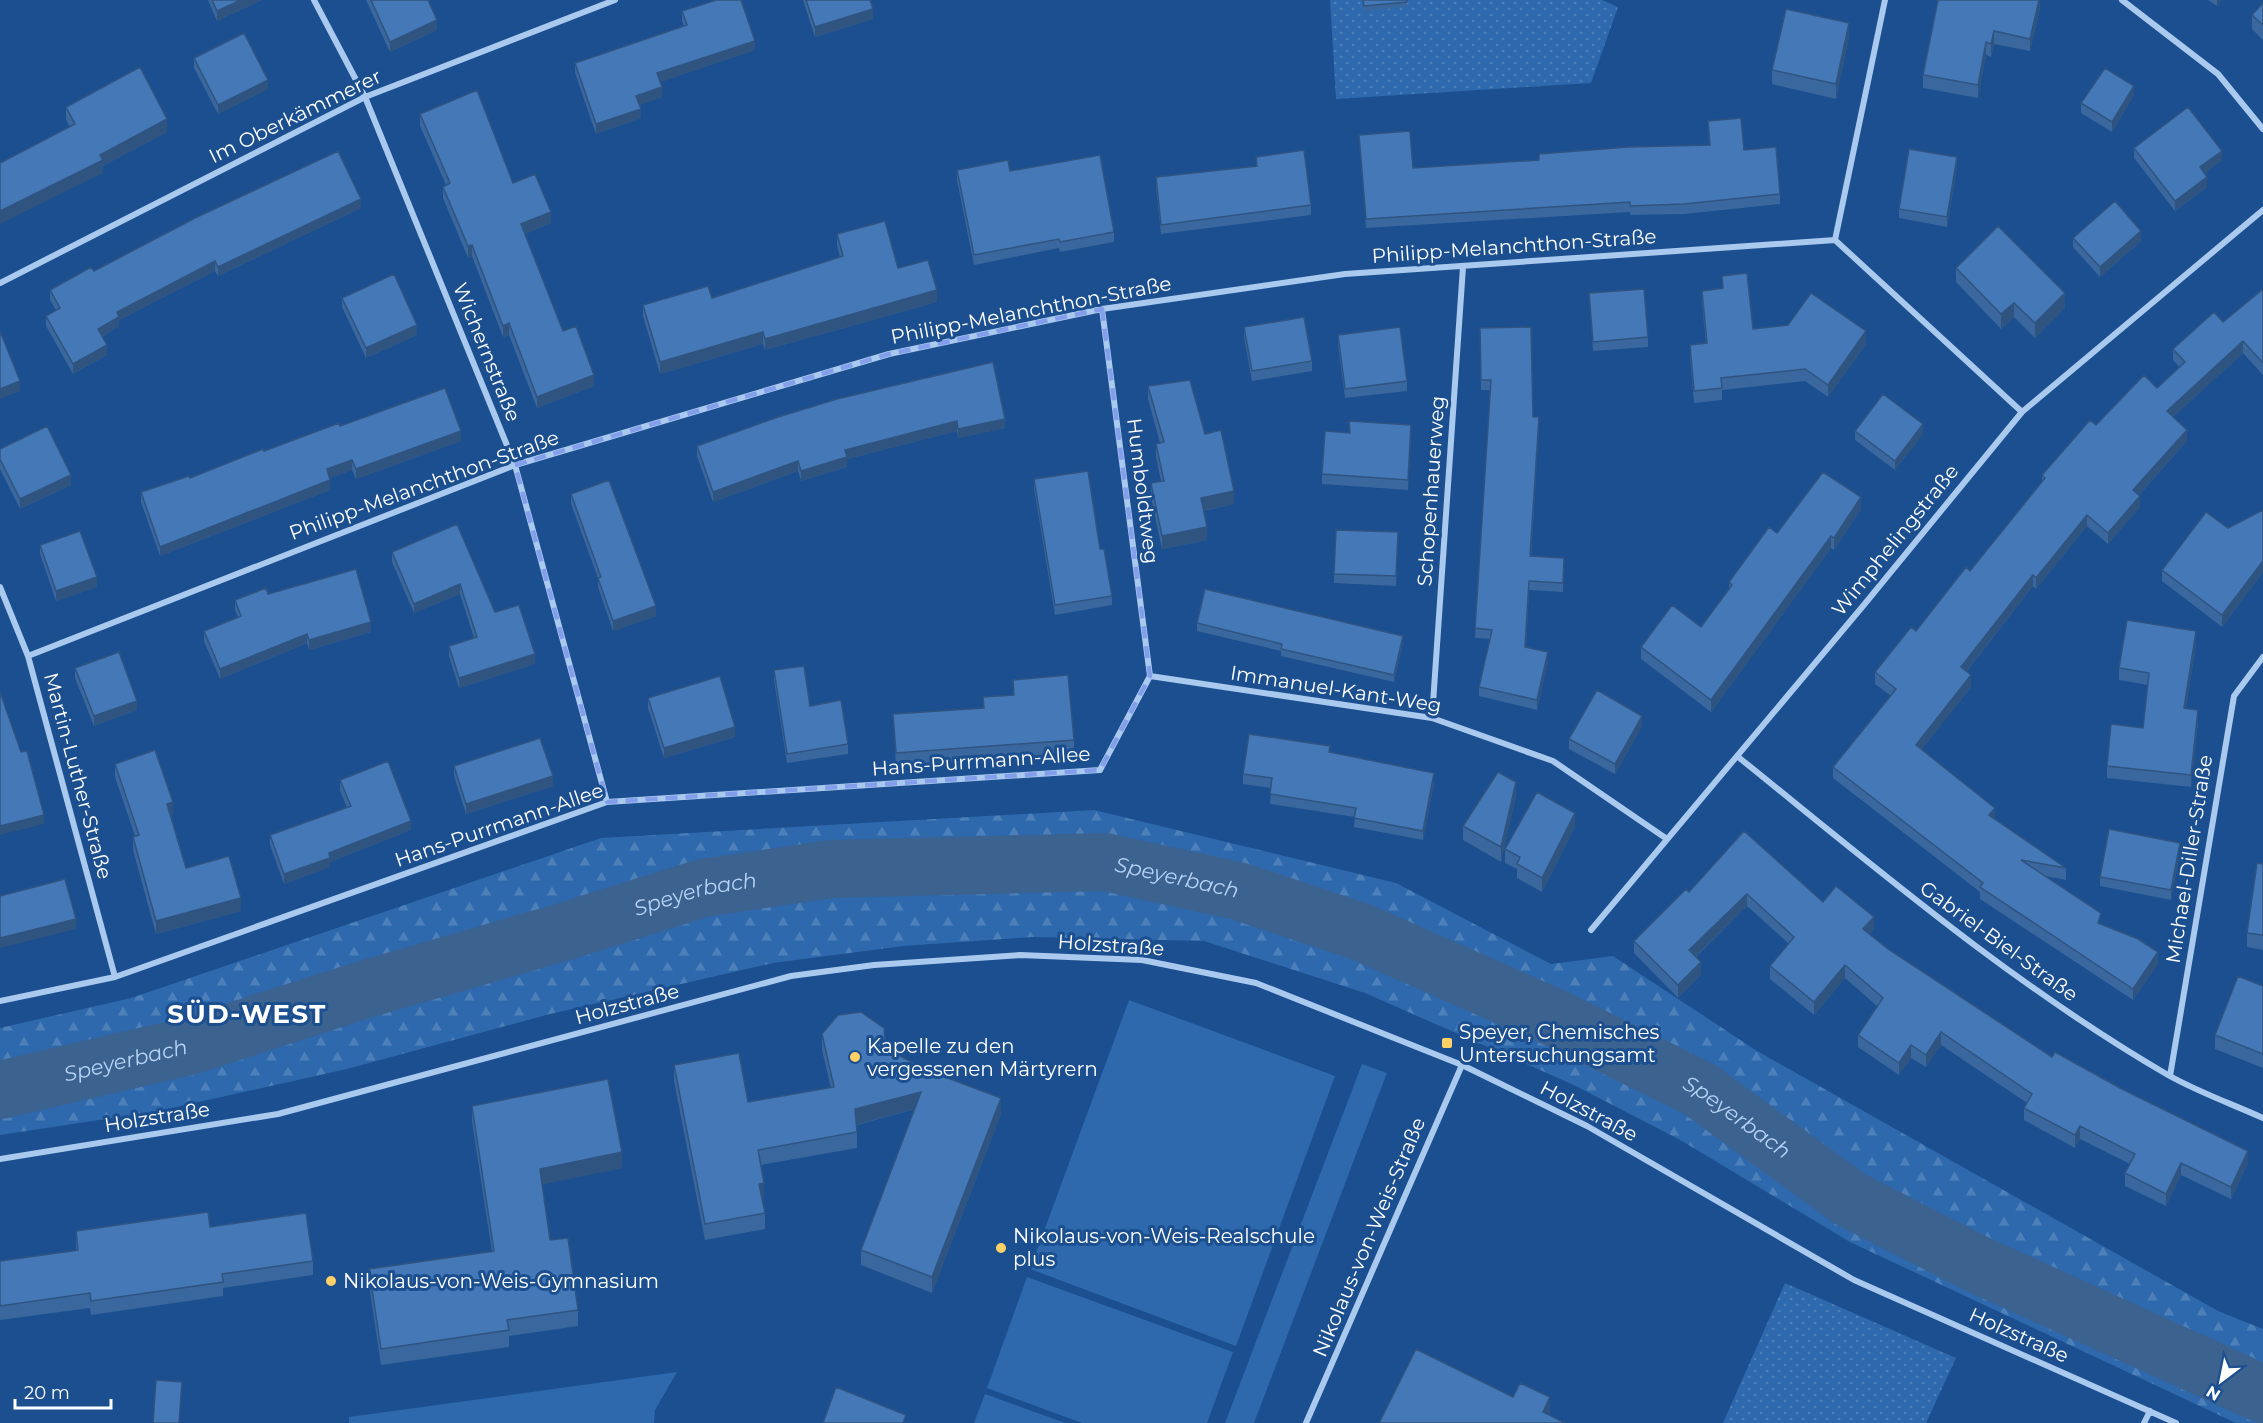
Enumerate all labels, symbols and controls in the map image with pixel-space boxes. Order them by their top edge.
street label: Im Oberkämmerer [205,64,385,168]
street label: Philipp-Melanchthon-Straße [1371,224,1657,268]
street label: Philipp-Melanchthon-Straße [889,271,1173,349]
street label: Wichernstraße [448,279,526,425]
street label: Schopenhauerweg [1412,395,1450,587]
street label: Humboldtweg [1122,417,1164,565]
street label: Philipp-Melanchthon-Straße [286,425,562,545]
street label: Wimphelingstraße [1827,459,1963,621]
street label: Immanuel-Kant-Weg [1229,660,1443,718]
street label: Martin-Luther-Straße [39,670,117,882]
street label: Hans-Purrmann-Allee [871,741,1091,781]
street label: Michael-Diller-Straße [2161,753,2217,965]
street label: Hans-Purrmann-Allee [391,778,607,872]
water label: Speyerbach [1113,852,1241,903]
water label: Speyerbach [631,867,758,921]
street label: Gabriel-Biel-Straße [1915,876,2083,1006]
street label: Holzstraße [1057,929,1165,961]
street label: Holzstraße [572,979,682,1029]
district label: SÜD-WEST [167,998,327,1030]
place label: Speyer, Chemisches Untersuchungsamt [1459,1020,1660,1067]
water label: Speyerbach [61,1034,190,1087]
place label: Kapelle zu den vergessenen Märtyrern [867,1034,1098,1081]
marker: Speyer, Chemisches Untersuchungsamt [1440,1036,1454,1050]
marker: Kapelle zu den vergessenen Märtyrern [848,1050,862,1064]
water label: Speyerbach [1679,1070,1796,1164]
street label: Holzstraße [1536,1075,1642,1147]
street label: Holzstraße [102,1097,212,1137]
street label: Nikolaus-von-Weis-Straße [1308,1114,1430,1360]
place label: Nikolaus-von-Weis-Realschule plus [1013,1224,1315,1271]
marker: Nikolaus-von-Weis-Realschule plus [994,1241,1008,1255]
place label: Nikolaus-von-Weis-Gymnasium [343,1269,659,1293]
marker: Nikolaus-von-Weis-Gymnasium [324,1274,338,1288]
street label: Holzstraße [1965,1302,2073,1368]
north arrow [2191,1351,2251,1411]
scale bar [15,1372,111,1410]
text: 20 m [24,1382,70,1404]
text: N [2203,1382,2224,1405]

